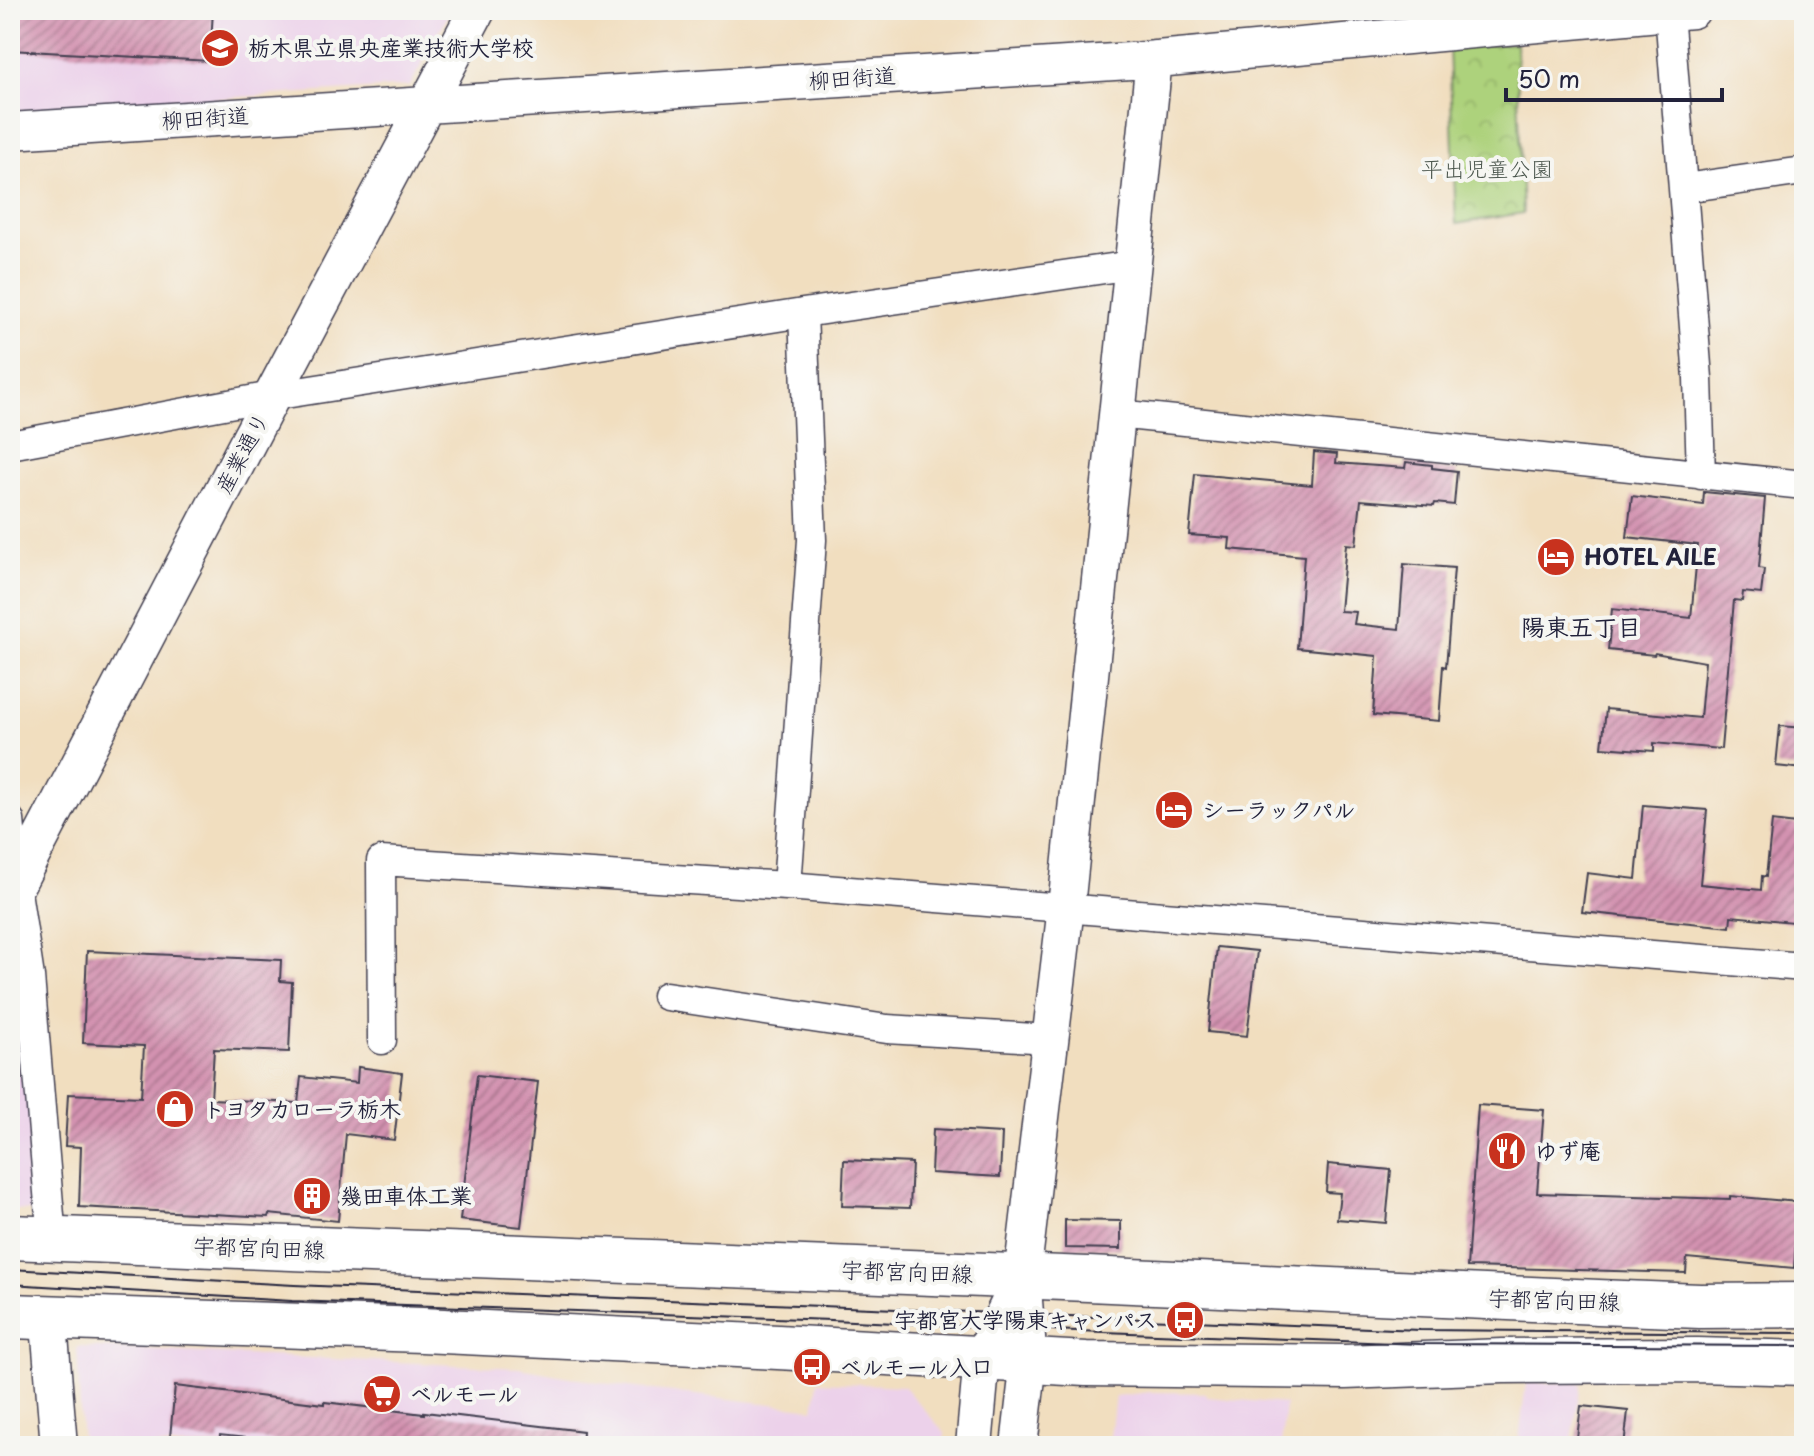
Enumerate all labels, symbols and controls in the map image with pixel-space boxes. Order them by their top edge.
school or university icon: 栃木県立県央産業技術大学校 [199,27,241,69]
place label: 栃木県立県央産業技術大学校 [248,30,534,63]
scale bar [1506,52,1722,102]
street label: 柳田街道 [807,57,897,96]
text: 50 m [1518,60,1580,96]
street label: 柳田街道 [160,97,250,136]
park label: 平出児童公園 [1421,151,1553,184]
street label: 産業通り [205,406,276,499]
hotel icon: HOTEL AILE [1535,536,1577,578]
place label: HOTEL AILE [1584,539,1717,572]
district label: 陽東五丁目 [1521,608,1641,644]
hotel icon: シーラックパル [1153,789,1195,831]
place label: シーラックパル [1202,792,1356,825]
shop icon: トヨタカローラ栃木 [154,1088,196,1130]
place label: トヨタカローラ栃木 [203,1091,401,1124]
restaurant icon: ゆず庵 [1486,1130,1528,1172]
place label: ゆず庵 [1535,1133,1601,1166]
building icon: 幾田車体工業 [291,1175,333,1217]
place label: 幾田車体工業 [340,1178,472,1211]
street label: 宇都宮向田線 [193,1228,326,1265]
street label: 宇都宮向田線 [841,1252,974,1289]
street label: 宇都宮向田線 [1488,1280,1621,1317]
bus stop icon: 宇都宮大学陽東キャンパス [1164,1299,1206,1341]
place label: 宇都宮大学陽東キャンパス [894,1302,1157,1335]
bus stop icon: ベルモール入口 [791,1346,833,1388]
place label: ベルモール入口 [840,1349,993,1382]
supermarket icon: ベルモール [361,1373,403,1415]
place label: ベルモール [410,1376,519,1409]

